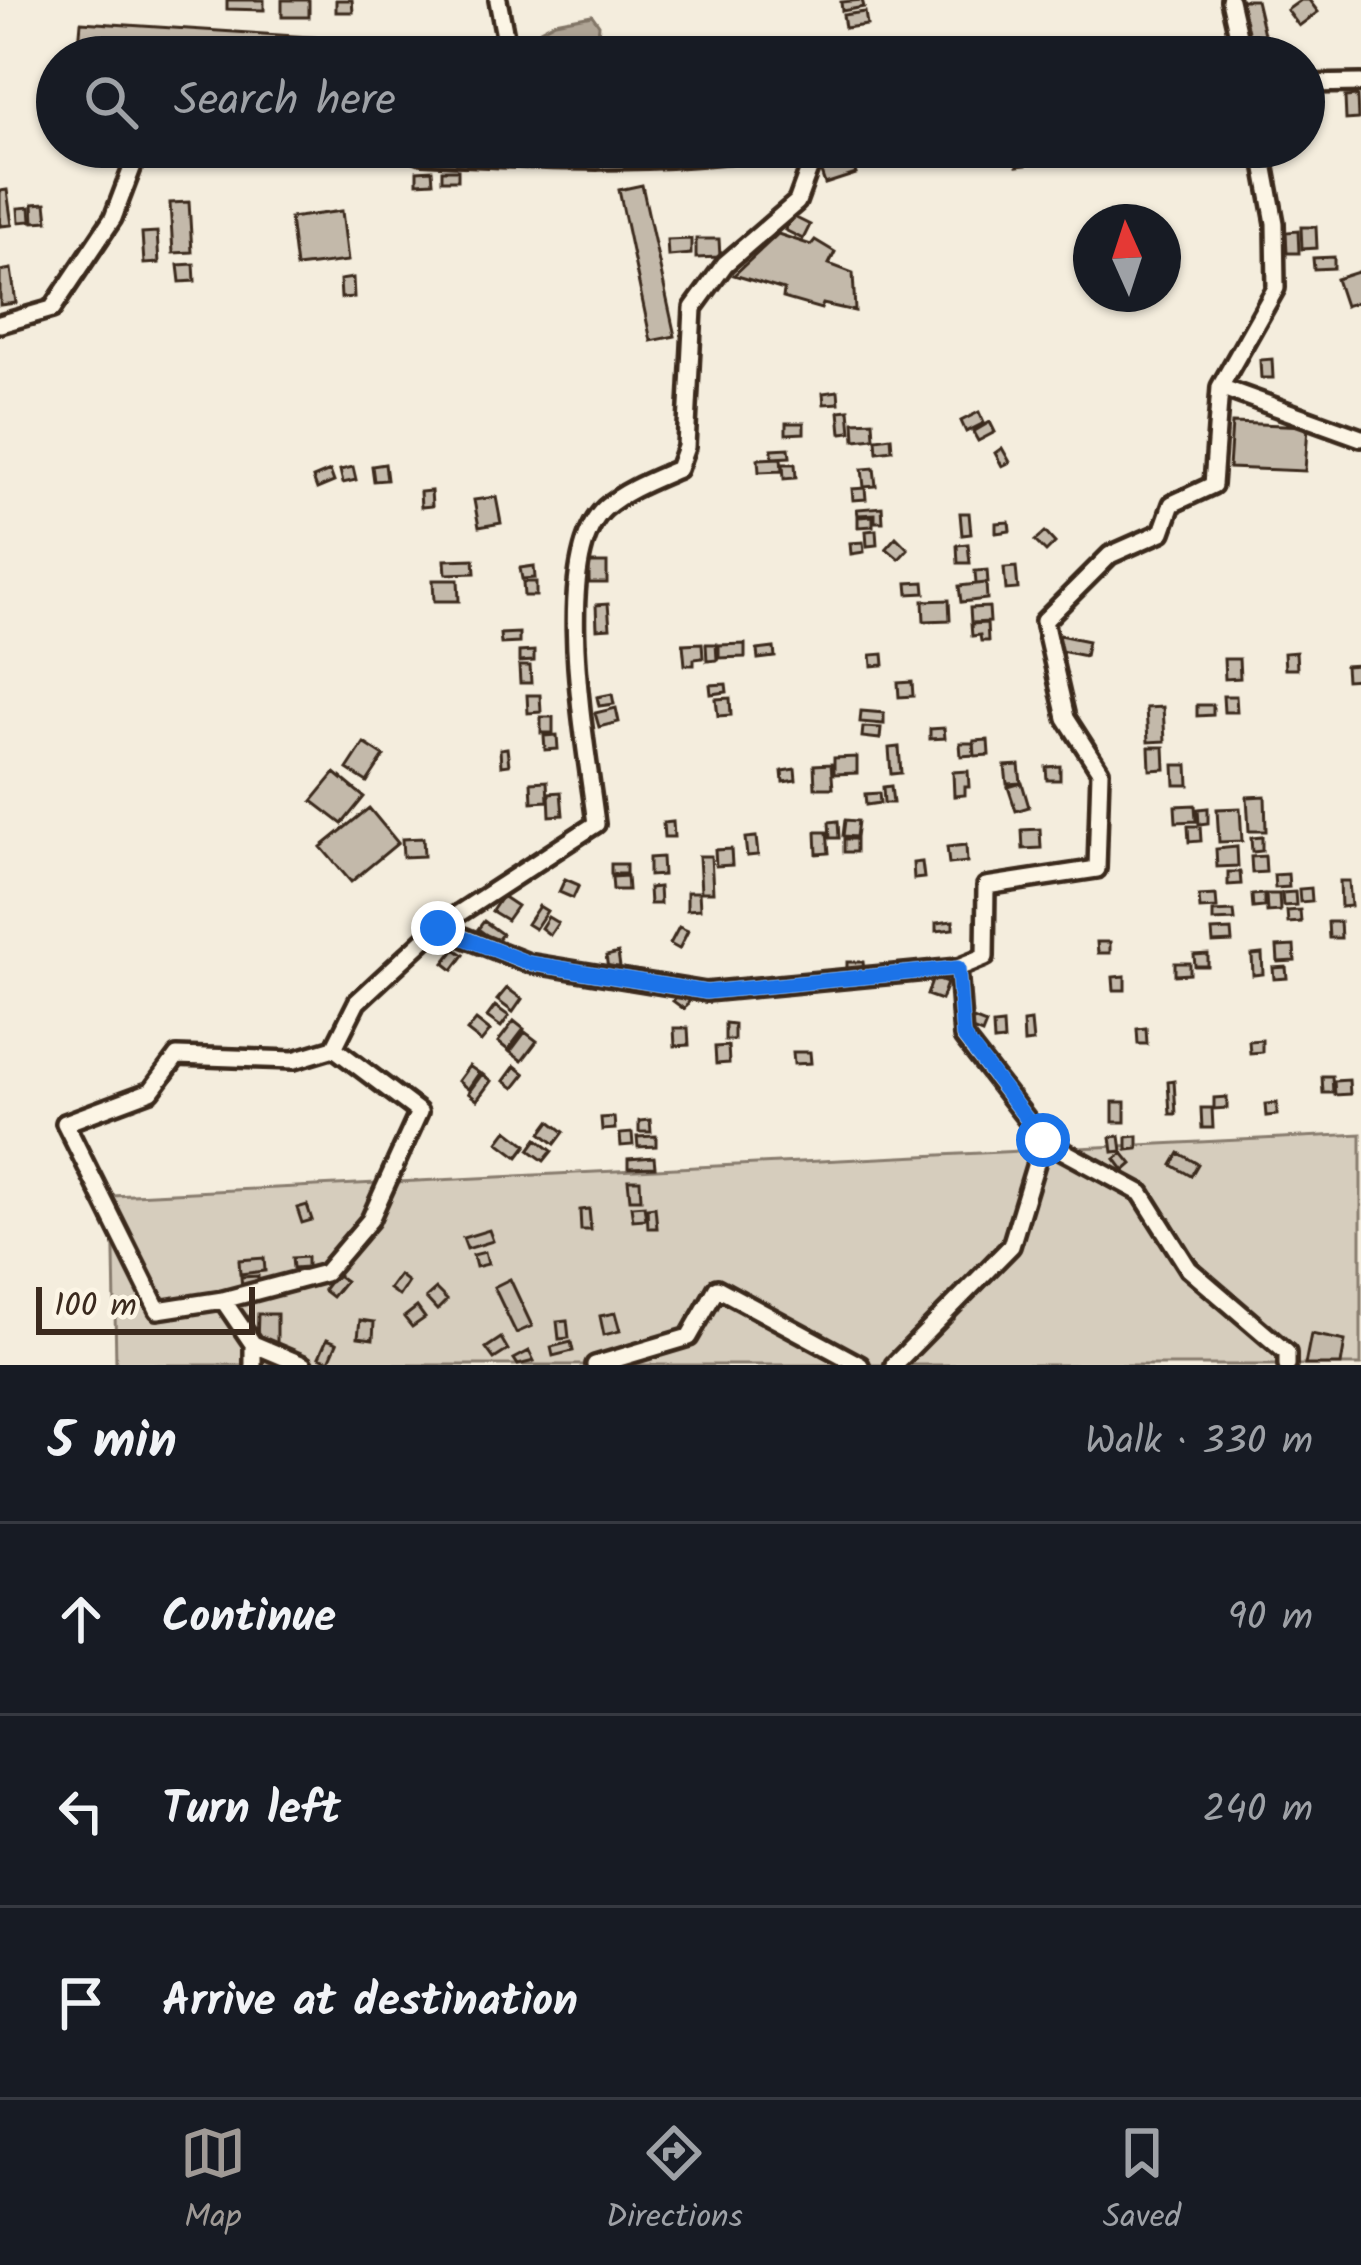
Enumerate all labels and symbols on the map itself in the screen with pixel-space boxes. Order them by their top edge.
north arrow [1073,204,1181,312]
route end [411,901,465,955]
route start [1016,1113,1070,1167]
scale bar [36,1281,255,1334]

